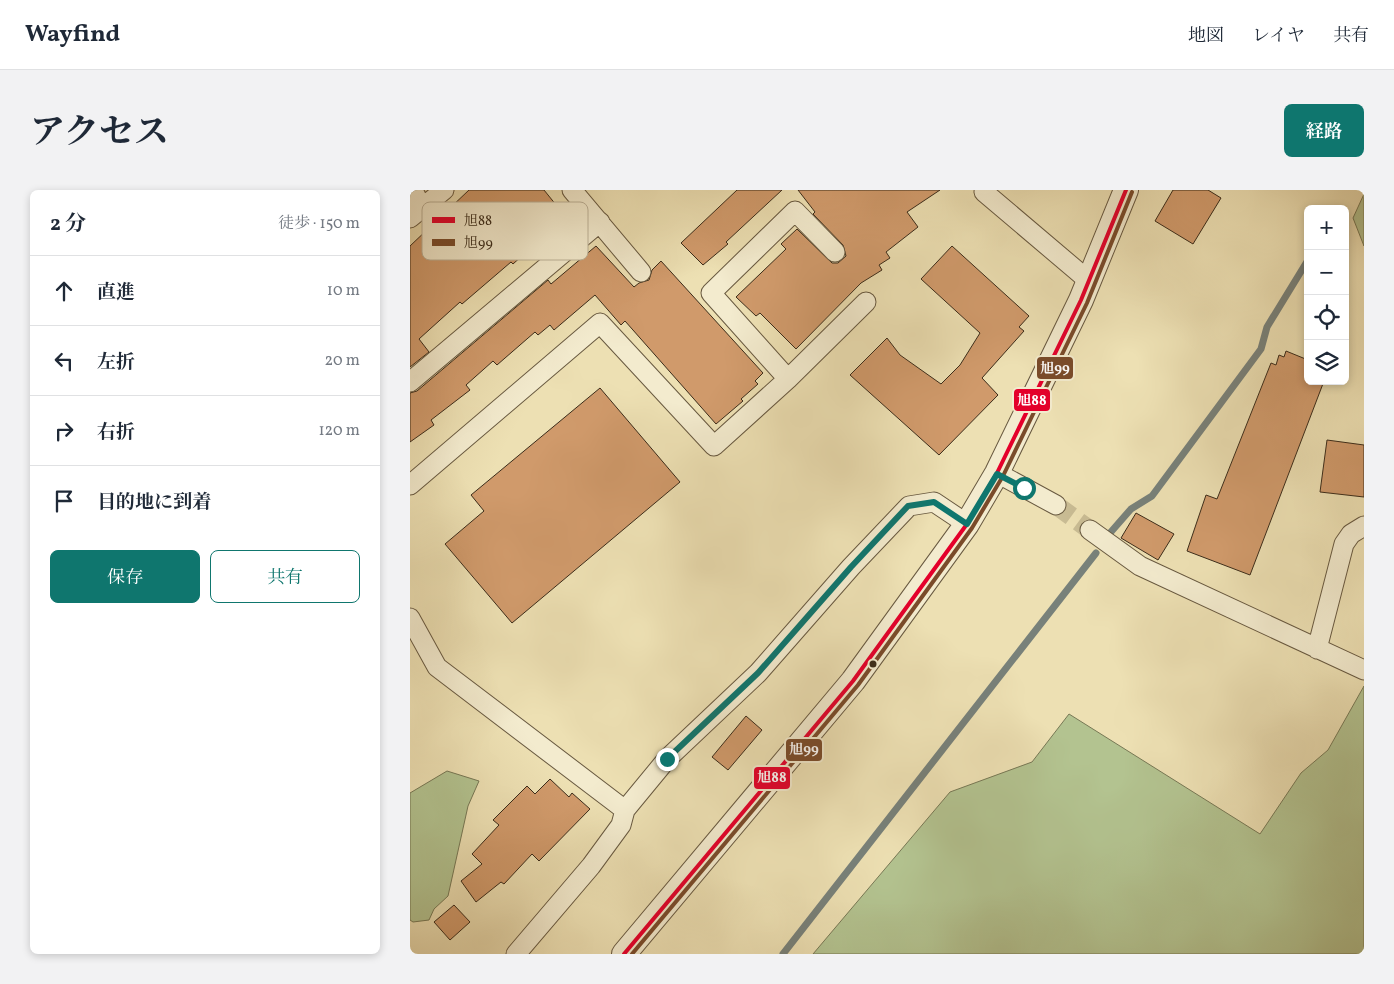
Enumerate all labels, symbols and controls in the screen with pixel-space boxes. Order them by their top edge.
text: Wayfind [25,18,120,52]
text: 地図 [1188,24,1224,49]
text: レイヤ [1252,24,1305,49]
text: 共有 [1333,24,1369,49]
button: 経路 [1284,104,1364,157]
text: アクセス [30,110,169,158]
legend [422,202,588,260]
map controls [1304,205,1349,385]
button: + [1304,205,1349,250]
text: 2 分 [50,210,86,239]
text: 旭88 [464,212,492,231]
text: 徒歩 · 150 m [278,213,360,235]
text: 旭99 [464,234,493,253]
button: − [1304,250,1349,295]
icon: ahead [50,277,78,305]
text: 直進 [97,280,135,306]
text: 10 m [327,280,360,302]
button: locate [1304,295,1349,340]
button: layers [1304,340,1349,385]
icon: left [50,347,78,375]
text: 左折 [97,350,135,376]
text: 20 m [325,350,360,372]
line badge: 旭99 [1036,356,1074,380]
text: 旭99 [1040,360,1070,379]
line badge: 旭88 [1013,388,1051,412]
text: 旭88 [1017,392,1047,411]
icon: right [50,417,78,445]
text: 右折 [97,420,135,446]
text: 120 m [318,420,360,442]
route start [1013,477,1036,500]
icon: arrive [50,487,78,515]
text: 目的地に到着 [97,490,211,516]
button: 保存 [50,550,200,603]
button: 共有 [210,550,360,603]
unlabelled marker [868,659,878,669]
line badge: 旭99 [785,738,823,762]
text: 旭99 [789,741,819,760]
route end [656,748,679,771]
line badge: 旭88 [753,766,791,790]
text: 旭88 [757,769,787,788]

